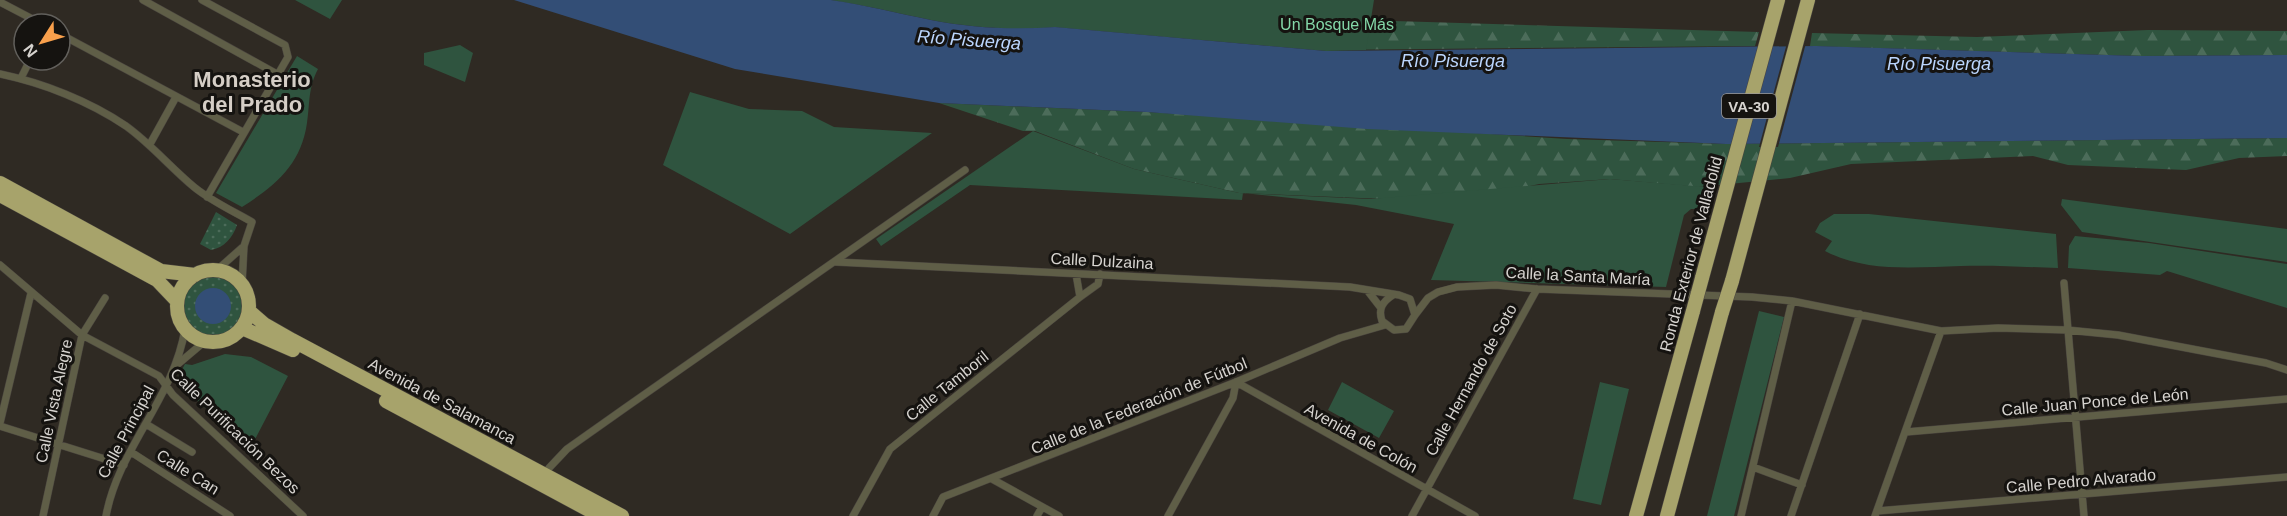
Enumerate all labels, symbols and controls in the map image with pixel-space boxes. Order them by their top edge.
north arrow [12,12,72,72]
park label: Un Bosque Más [1280,16,1394,33]
water label: Río Pisuerga [916,26,1022,54]
text: N [20,41,41,60]
water label: Río Pisuerga [1401,51,1505,71]
water label: Río Pisuerga [1887,54,1991,74]
district label: Monasterio del Prado [193,67,311,117]
road number: VA-30 [1722,94,1776,118]
street label: Ronda Exterior de Valladolid [1657,154,1725,354]
street label: Calle Dulzaina [1050,250,1154,272]
street label: Calle la Santa María [1505,264,1651,288]
street label: Calle Hernando de Soto [1422,301,1520,459]
street label: Calle Vista Alegre [33,338,75,464]
street label: Calle Tamboril [902,348,992,424]
street label: Avenida de Salamanca [365,355,519,447]
street label: Calle de la Federación de Fútbol [1029,355,1249,457]
street label: Calle Purificación Bezos [167,365,303,497]
street label: Calle Principal [94,383,158,481]
street label: Calle Juan Ponce de León [2001,385,2189,419]
street label: Avenida de Colón [1302,400,1420,476]
street label: Calle Can [154,446,222,498]
street label: Calle Pedro Alvarado [2005,466,2157,496]

